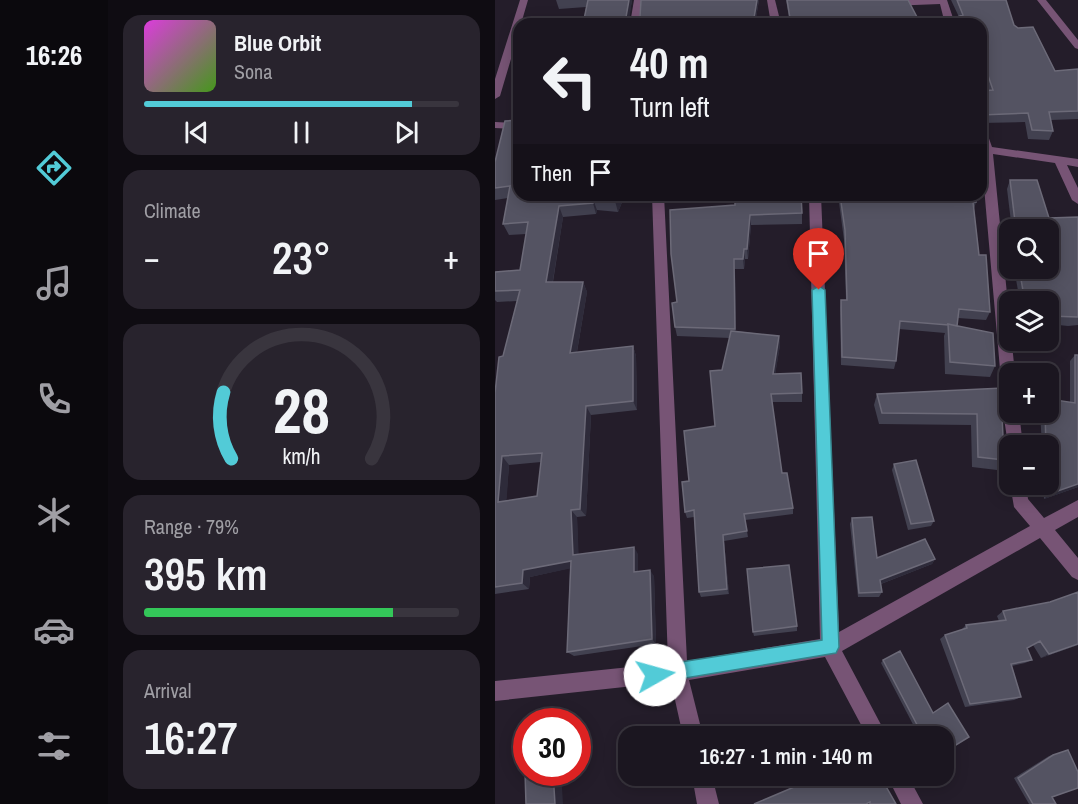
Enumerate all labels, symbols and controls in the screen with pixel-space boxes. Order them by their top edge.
text: Blue Orbit [234,28,321,58]
text: 40 m [630,35,709,91]
text: 16:26 [26,37,82,73]
icon: left [531,42,609,120]
text: Sona [234,58,272,85]
text: Turn left [630,89,709,125]
icon: previous [180,116,213,149]
icon: pause [285,116,318,149]
icon: next [390,116,423,149]
icon: directions [33,147,75,189]
icon: arrive [584,156,617,189]
text: Then [531,158,572,188]
text: Climate [144,197,201,224]
map controls [999,219,1059,495]
button: search [999,219,1059,279]
text: 23° [272,227,331,288]
pin [793,228,844,290]
text: − [144,235,160,279]
text: + [443,235,459,279]
icon: arrive [802,237,835,270]
icon: music [33,262,75,304]
button: layers [999,291,1059,351]
button: + [999,363,1059,423]
text: 28 [273,368,330,452]
icon: phone [33,378,75,420]
button: − [999,435,1059,495]
text: km/h [282,442,321,471]
icon: climate [33,494,75,536]
text: Range · 79% [144,513,239,540]
text: 395 km [144,543,268,604]
icon: car [33,609,75,651]
position arrow [623,643,687,707]
text: Arrival [144,677,191,704]
text: 16:27 [144,707,238,768]
speed limit sign: 30 [513,708,591,786]
icon: filters [33,725,75,767]
text: 16:27 · 1 min · 140 m [699,741,873,771]

